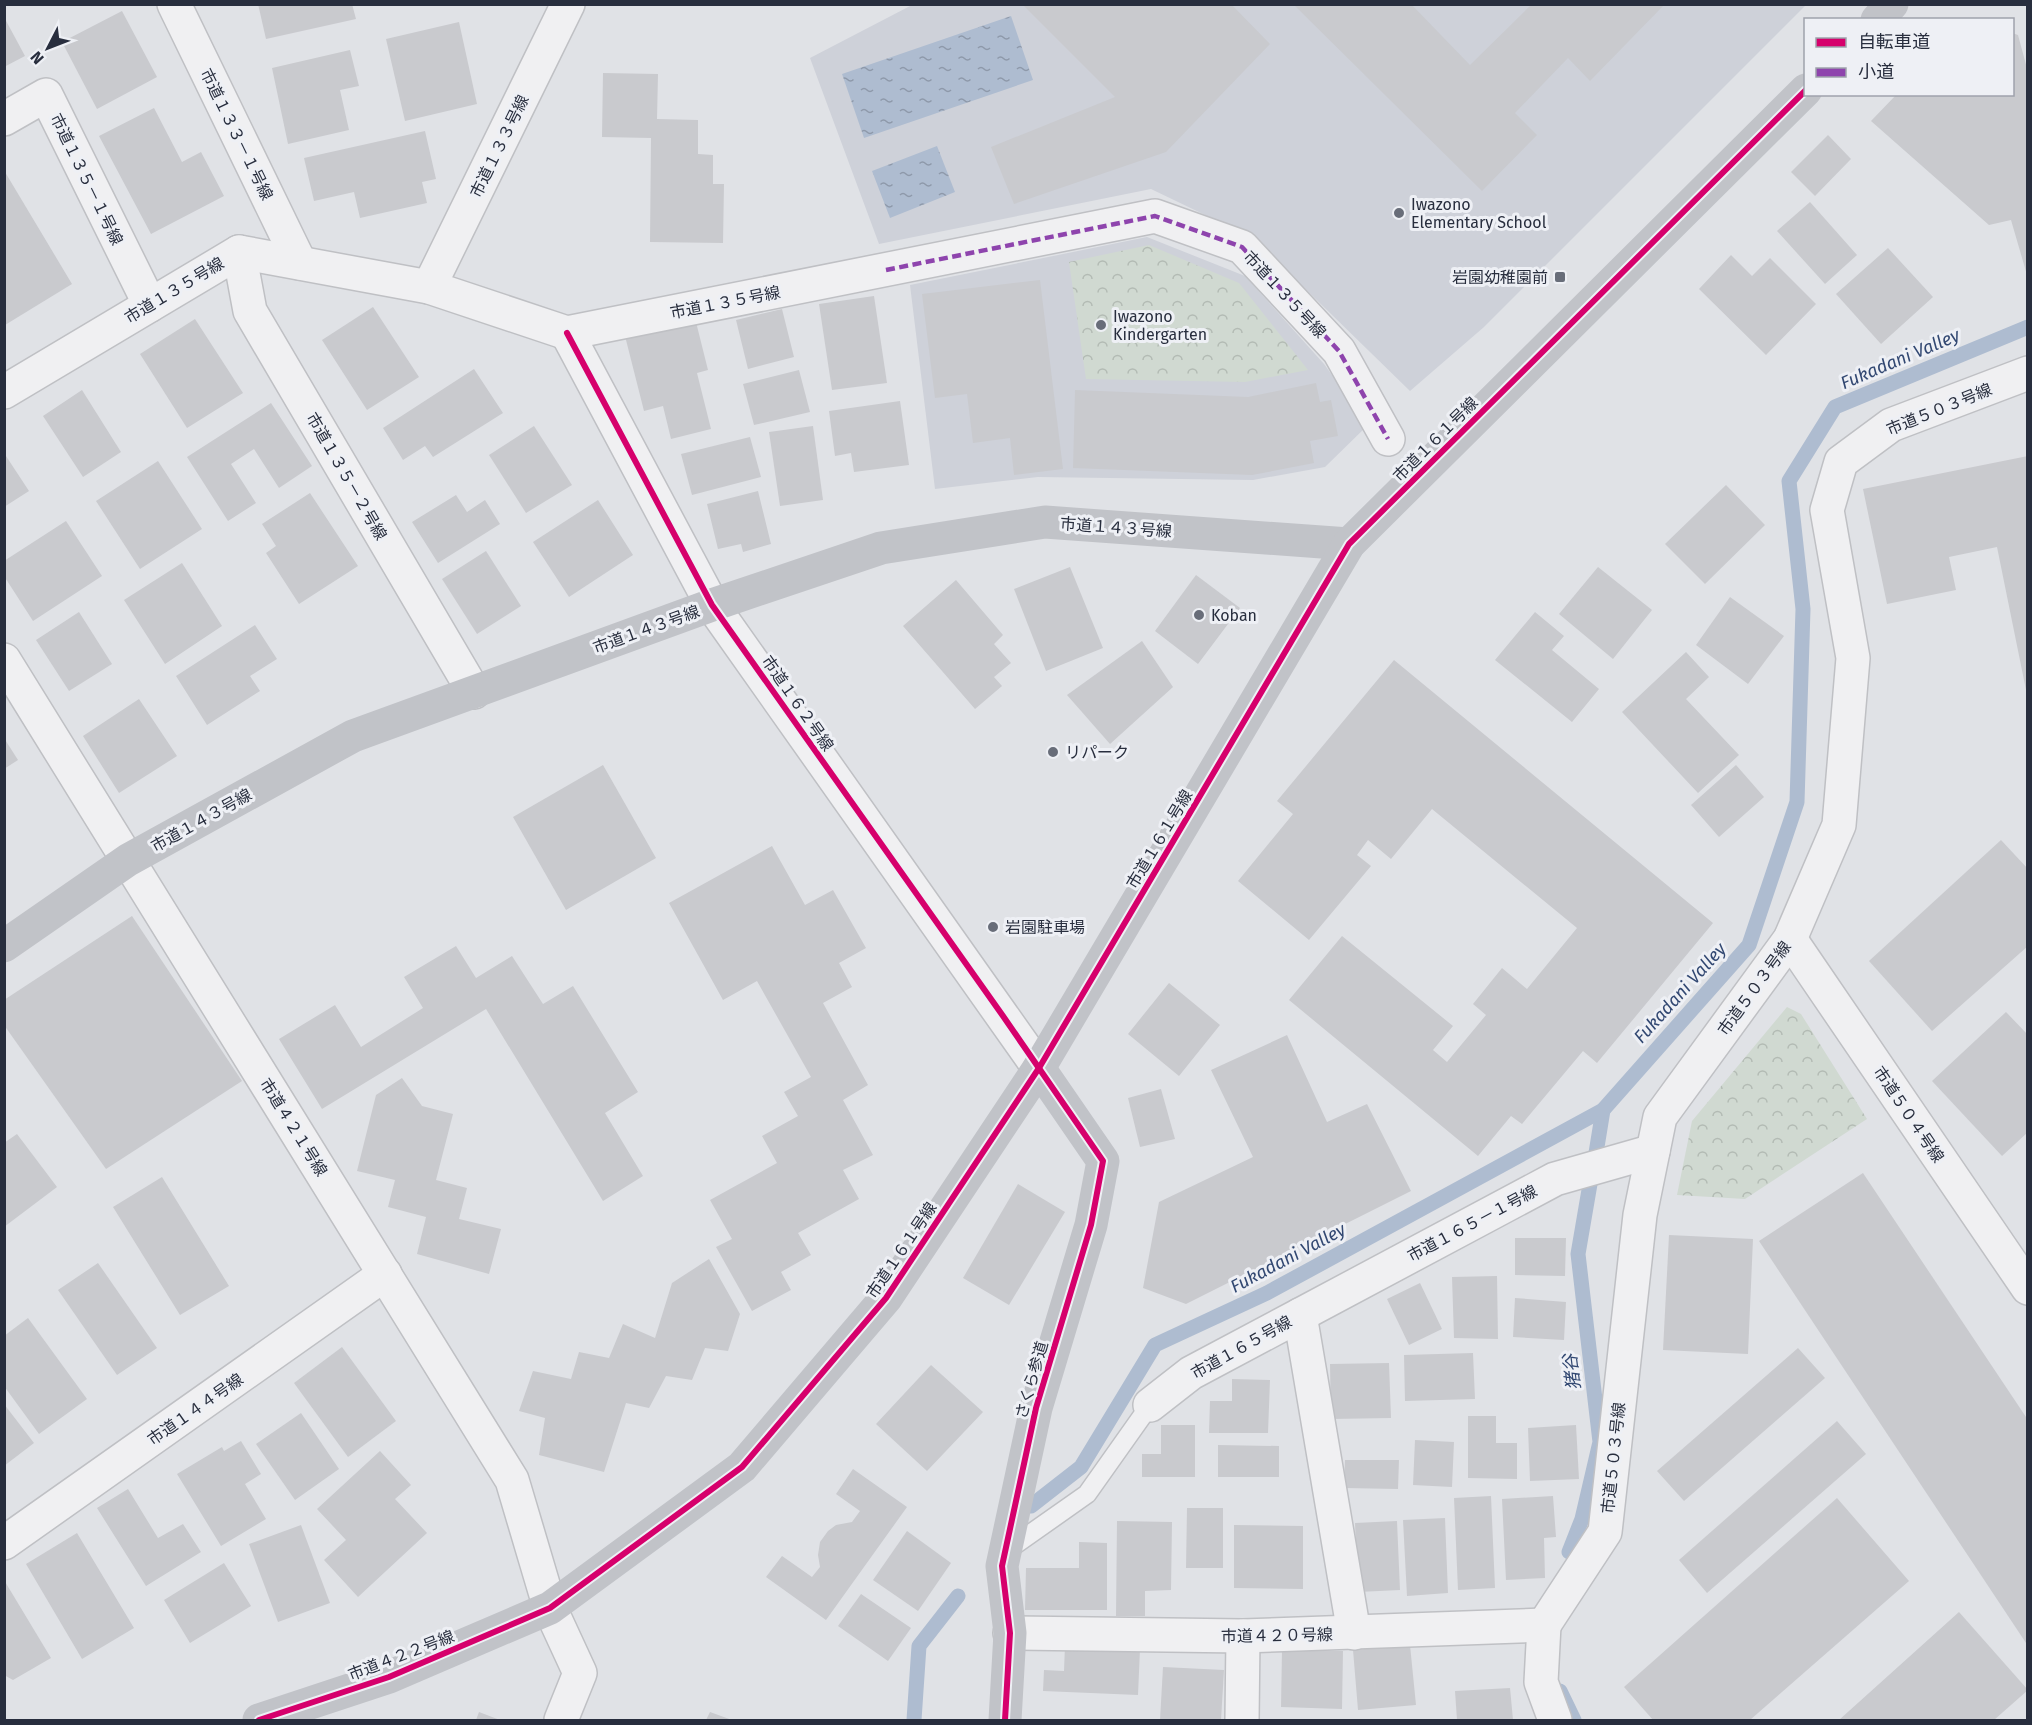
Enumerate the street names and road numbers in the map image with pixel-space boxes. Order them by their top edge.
street label: 市道１３３－１号線 [196,65,277,203]
street label: 市道１３３号線 [466,92,533,201]
street label: 市道１３５－１号線 [46,110,127,248]
street label: 市道１３５号線 [1239,247,1330,342]
street label: 市道１３５号線 [121,253,227,327]
street label: 市道１３５号線 [668,282,782,323]
street label: 市道５０３号線 [1884,380,1995,439]
street label: 市道１６１号線 [1389,393,1482,486]
street label: 市道１３５－２号線 [302,409,391,543]
street label: 市道１４３号線 [1059,514,1172,541]
street label: 市道１４３号線 [590,601,702,658]
street label: 市道１６２号線 [758,652,837,755]
street label: 市道１４３号線 [148,785,255,856]
street label: 市道１６１号線 [1122,786,1196,892]
street label: 市道５０３号線 [1714,937,1795,1039]
street label: 市道５０４号線 [1869,1063,1948,1166]
street label: 市道４２１号線 [256,1075,331,1180]
street label: 市道１６５－１号線 [1404,1181,1540,1266]
street label: 市道１６１号線 [862,1199,941,1302]
street label: 市道１６５号線 [1188,1312,1295,1383]
street label: さくら参道 [1011,1339,1052,1421]
street label: 市道１４４号線 [144,1370,247,1449]
street label: 市道５０３号線 [1598,1401,1629,1515]
street label: 市道４２０号線 [1221,1625,1333,1646]
street label: 市道４２２号線 [345,1627,457,1684]

